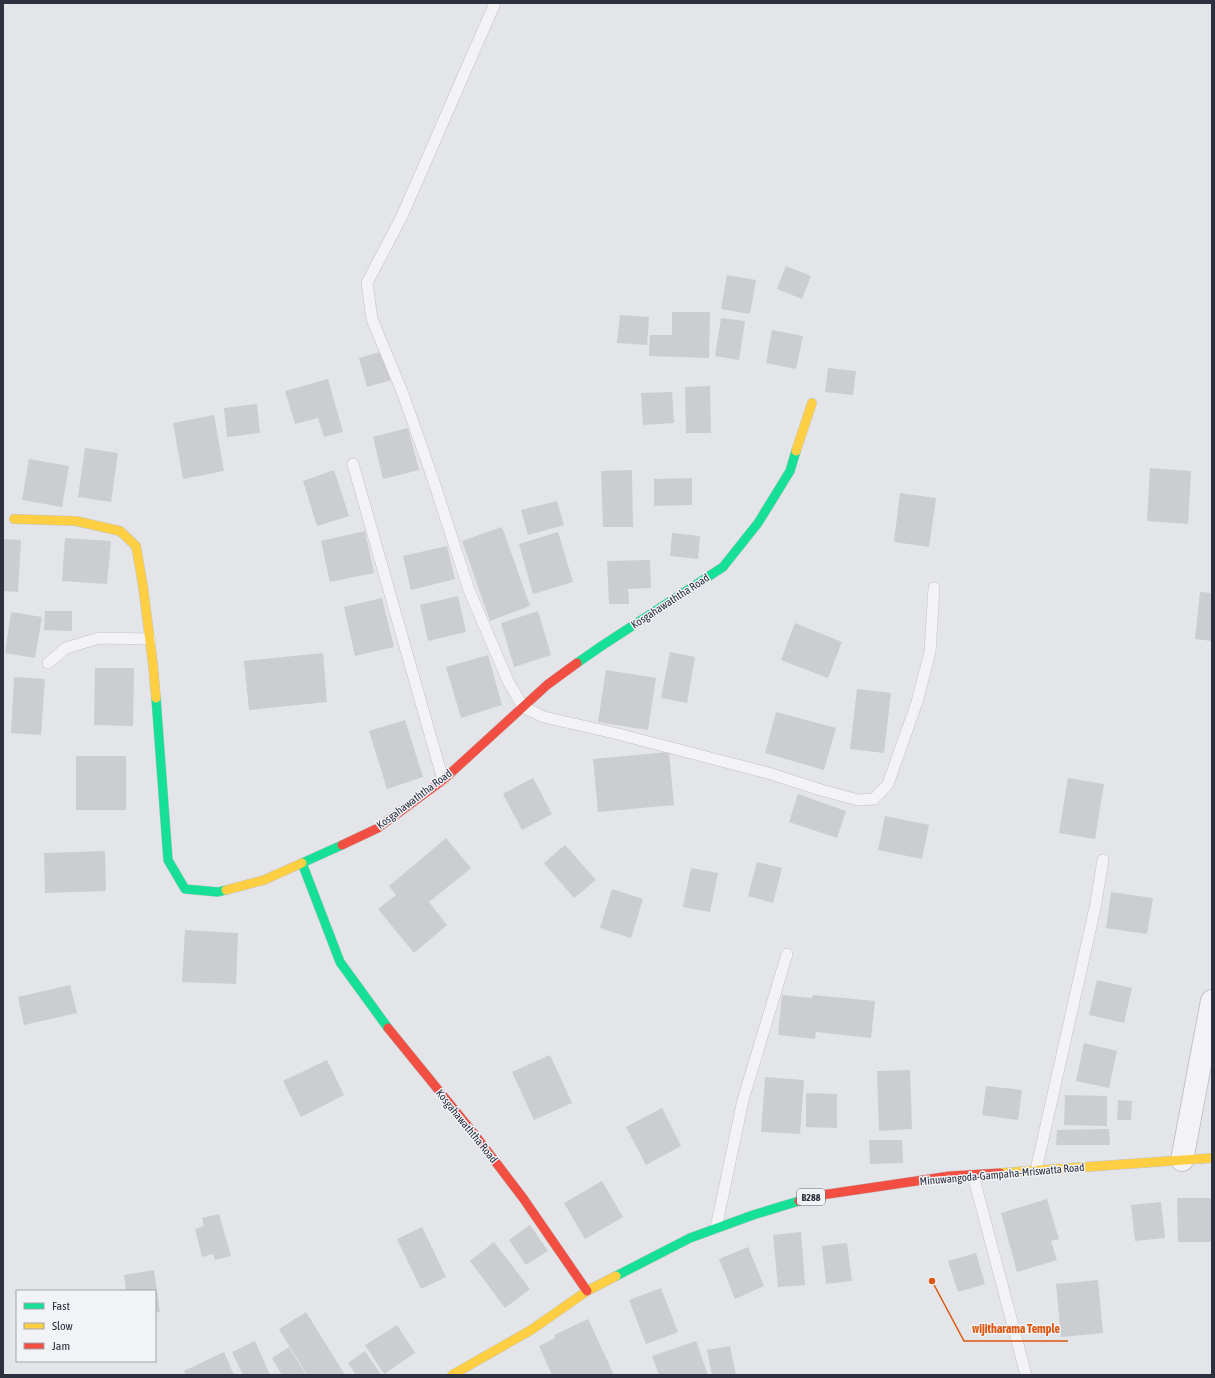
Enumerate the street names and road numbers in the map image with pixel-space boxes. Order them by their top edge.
street label: Kosgahawaththa Road [629,571,711,631]
street label: Kosgahawaththa Road [374,767,454,831]
street label: Kosgahawaththa Road [434,1087,500,1165]
street label: Minuwangoda-Gampaha-Mriswatta Road [919,1161,1085,1187]
road number: B288 [797,1189,825,1205]

